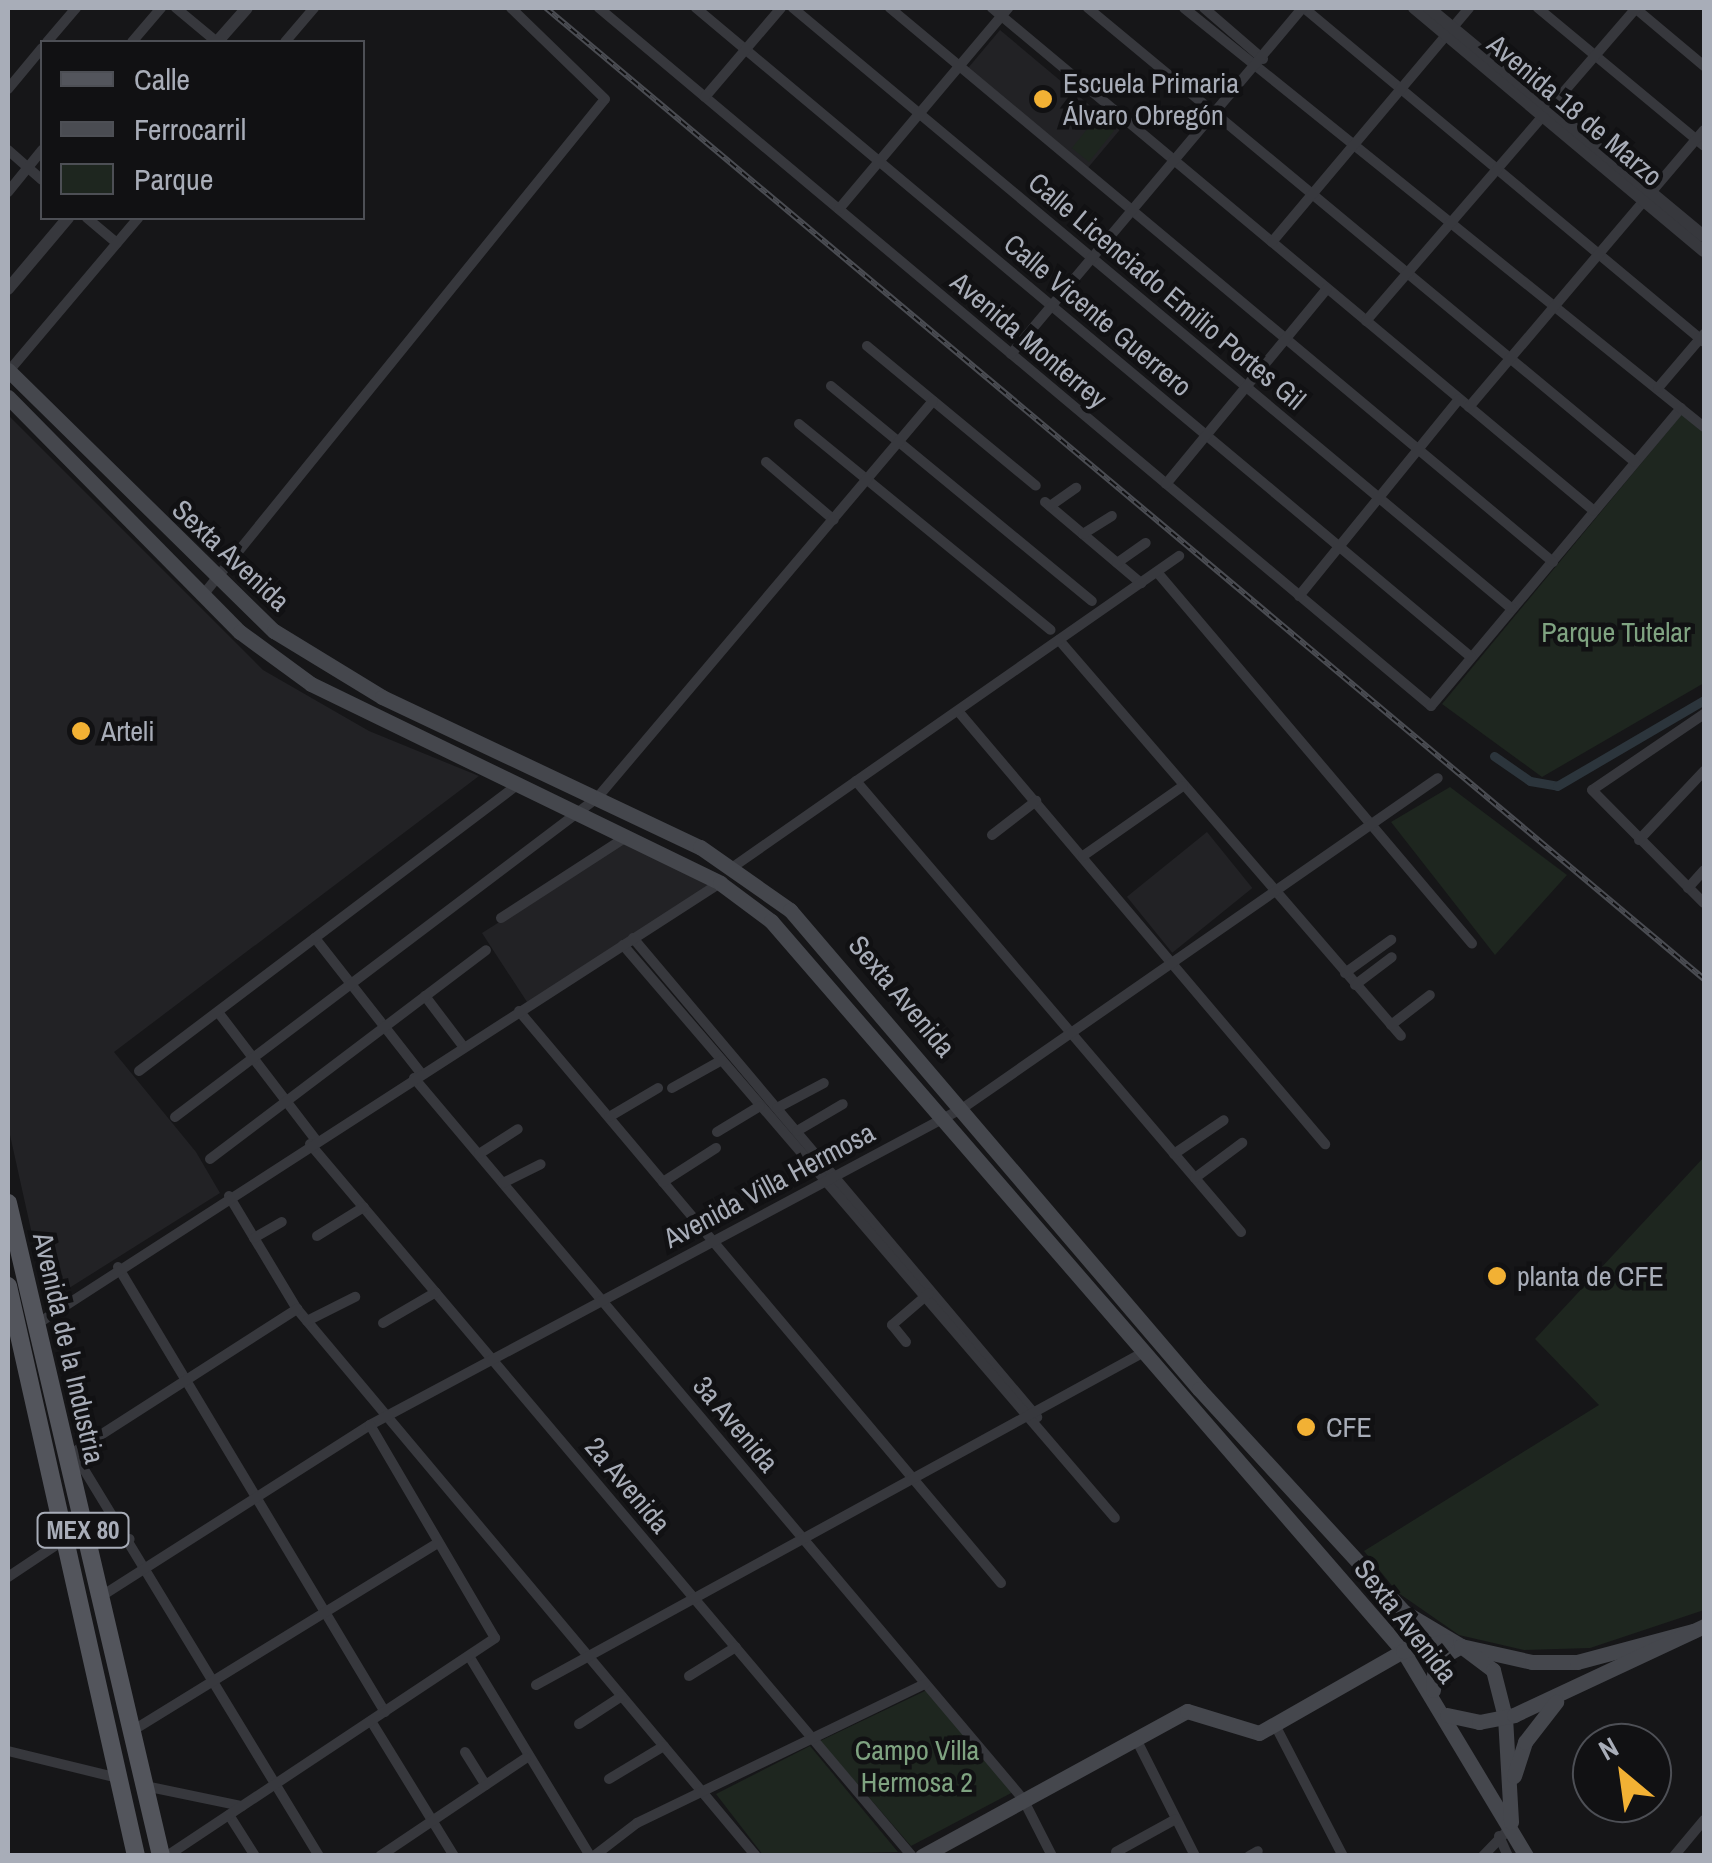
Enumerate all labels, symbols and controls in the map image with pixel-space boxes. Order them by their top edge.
street label: Avenida 18 de Marzo [1481,27,1669,193]
legend [40,40,365,220]
text: Calle [134,59,190,99]
place label: Escuela Primaria Álvaro Obregón [1063,66,1239,132]
marker: Escuela Primaria Álvaro Obregón [1032,88,1054,110]
text: Ferrocarril [134,109,246,149]
text: Parque [134,159,213,199]
street label: Calle Licenciado Emilio Portes Gil [1022,165,1312,417]
street label: Calle Vicente Guerrero [997,227,1199,403]
street label: Avenida Monterrey [944,265,1114,415]
street label: Sexta Avenida [165,492,297,618]
park label: Parque Tutelar [1541,615,1691,649]
place label: Arteli [101,714,155,748]
marker: Arteli [70,720,92,742]
street label: Sexta Avenida [841,928,963,1064]
street label: Avenida Villa Hermosa [658,1115,880,1255]
street label: Avenida de la Industria [26,1229,112,1467]
place label: planta de CFE [1517,1259,1664,1293]
marker: planta de CFE [1486,1265,1508,1287]
street label: 3a Avenida [686,1369,786,1479]
place label: CFE [1326,1410,1372,1444]
marker: CFE [1295,1416,1317,1438]
street label: 2a Avenida [578,1430,678,1540]
road number: MEX 80 [36,1510,130,1550]
street label: Sexta Avenida [1347,1552,1465,1690]
north arrow [1572,1723,1672,1823]
text: N [1592,1728,1625,1769]
park label: Campo Villa Hermosa 2 [855,1733,979,1799]

